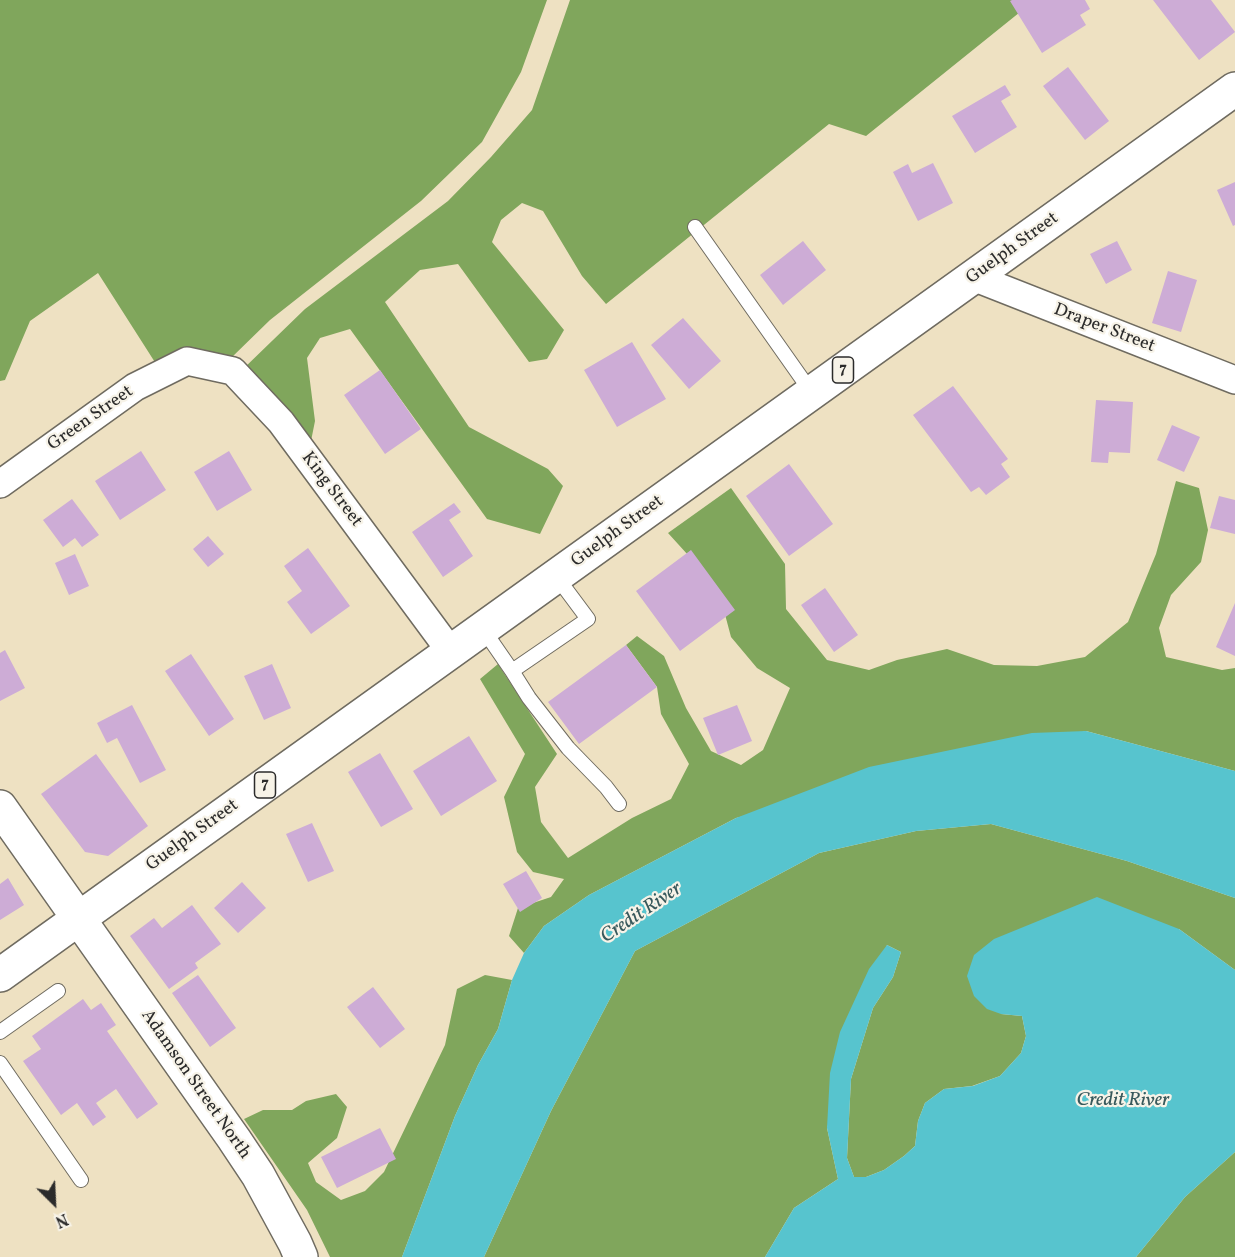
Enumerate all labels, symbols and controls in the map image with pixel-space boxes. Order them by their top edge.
street label: Guelph Street [963,208,1063,290]
street label: Draper Street [1050,300,1158,358]
road number: 7 [832,357,854,383]
street label: Green Street [44,382,138,456]
street label: King Street [296,448,366,532]
street label: Guelph Street [568,491,668,573]
road number: 7 [254,772,276,798]
street label: Guelph Street [143,795,243,877]
water label: Credit River [597,878,687,950]
street label: Adamson Street North [135,1006,255,1164]
water label: Credit River [1077,1089,1169,1113]
north arrow [24,1173,84,1233]
text: N [52,1207,71,1232]

